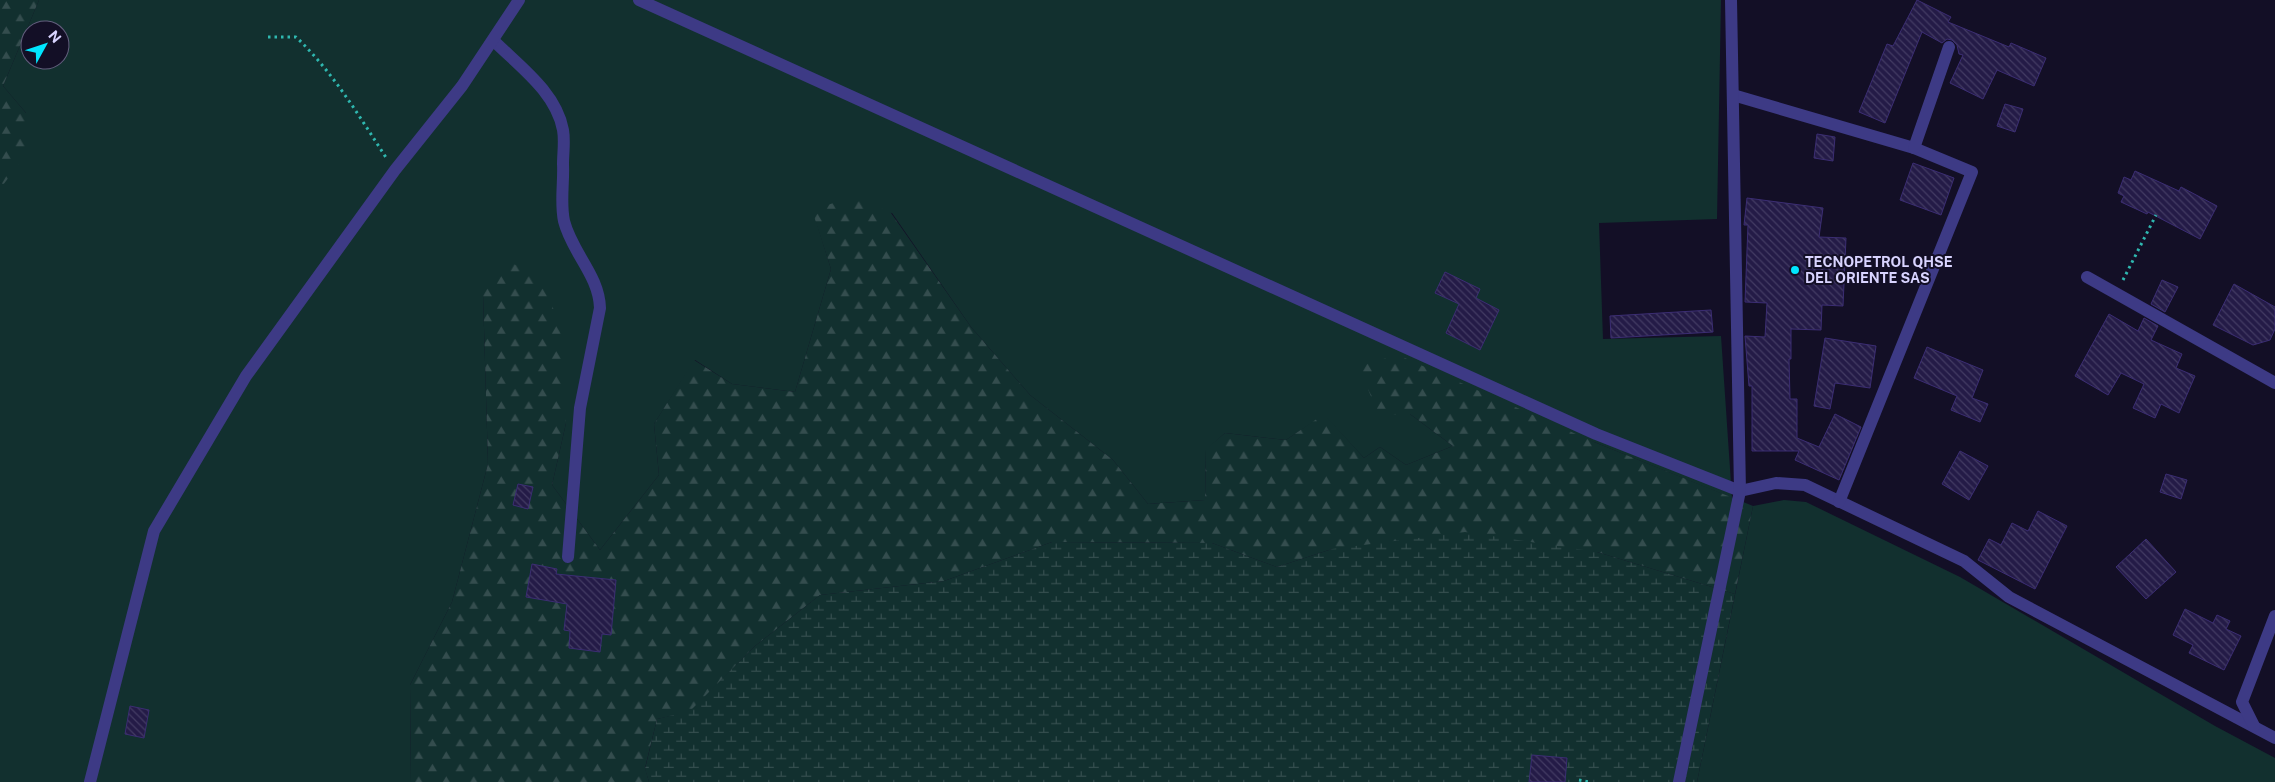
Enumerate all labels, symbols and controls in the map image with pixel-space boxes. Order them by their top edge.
north arrow [20,20,70,70]
text: N [45,27,65,46]
place label: TECNOPETROL QHSE DEL ORIENTE SAS [1805,254,1953,286]
marker: TECNOPETROL QHSE DEL ORIENTE SAS [1789,264,1801,276]

